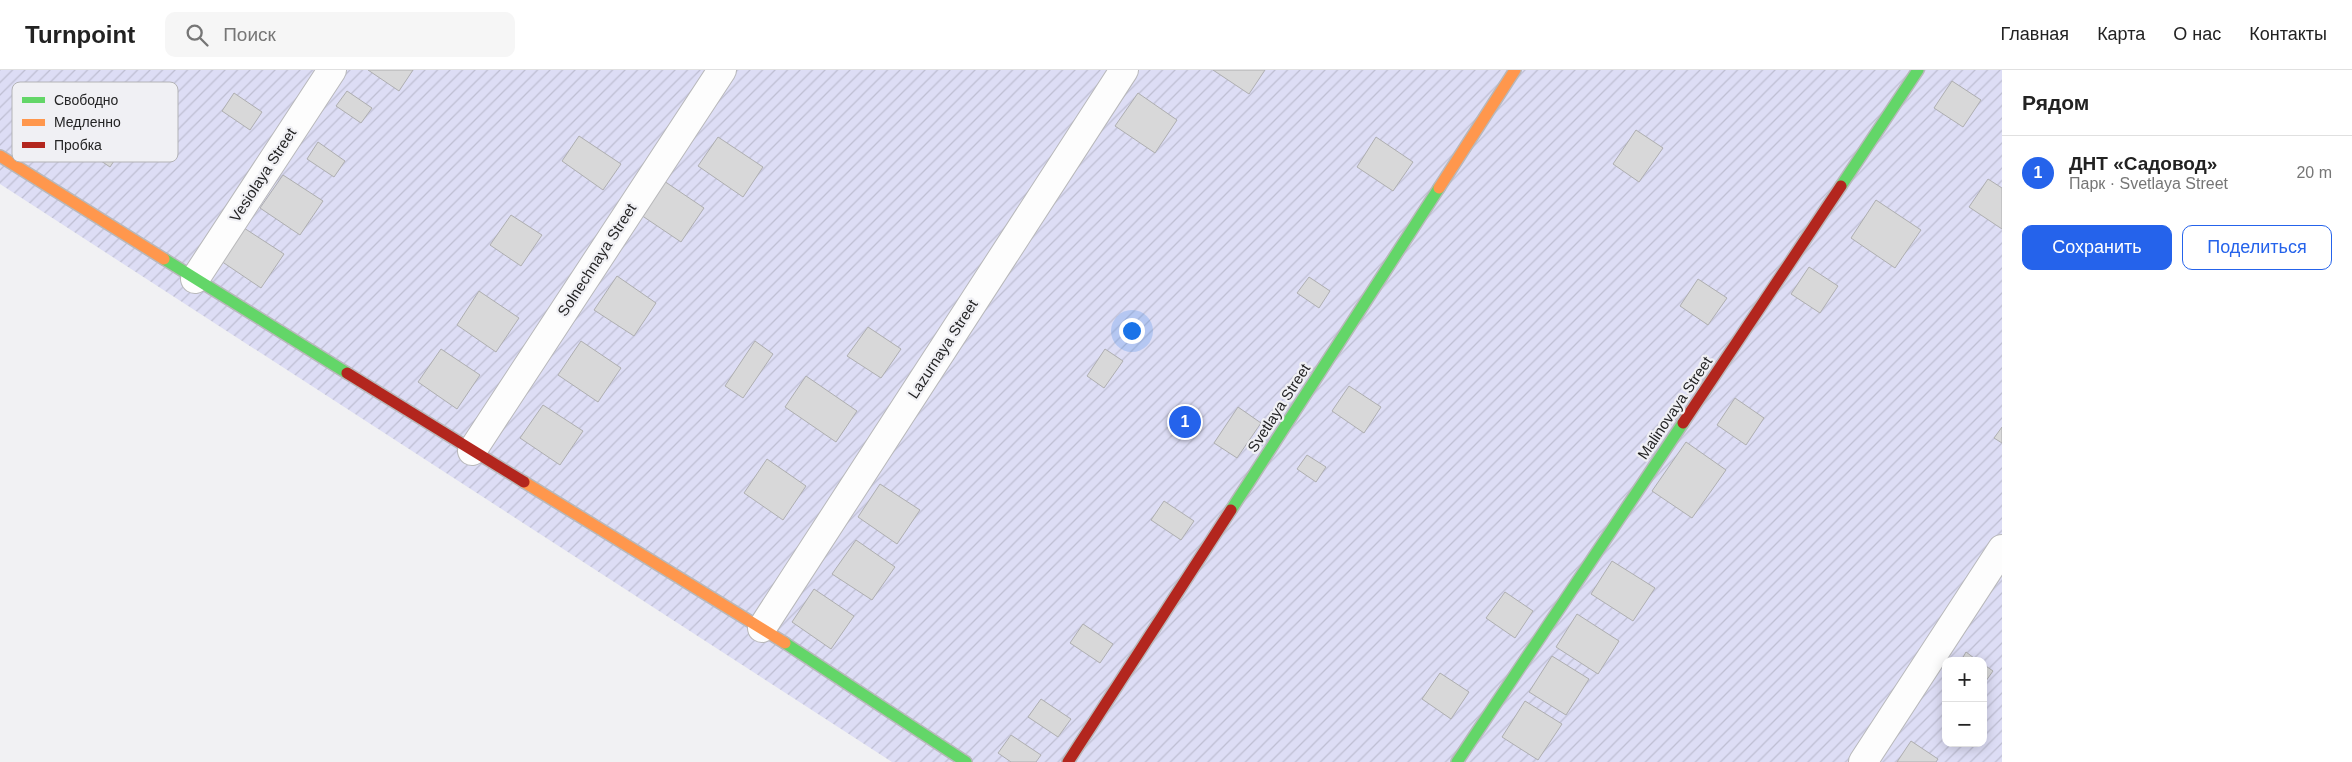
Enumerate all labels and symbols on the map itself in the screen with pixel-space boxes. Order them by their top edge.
legend [12,82,178,162]
text: Свободно [54,92,119,108]
text: Медленно [54,114,121,130]
street label: Vesiolaya Street [226,124,300,225]
text: Пробка [54,137,102,153]
street label: Solnechnaya Street [554,200,640,319]
street label: Lazurnaya Street [904,296,981,401]
your location [1119,318,1145,344]
street label: Malinovaya Street [1634,353,1716,462]
street label: Svetlaya Street [1244,360,1314,455]
pin: 1 [1169,403,1201,441]

